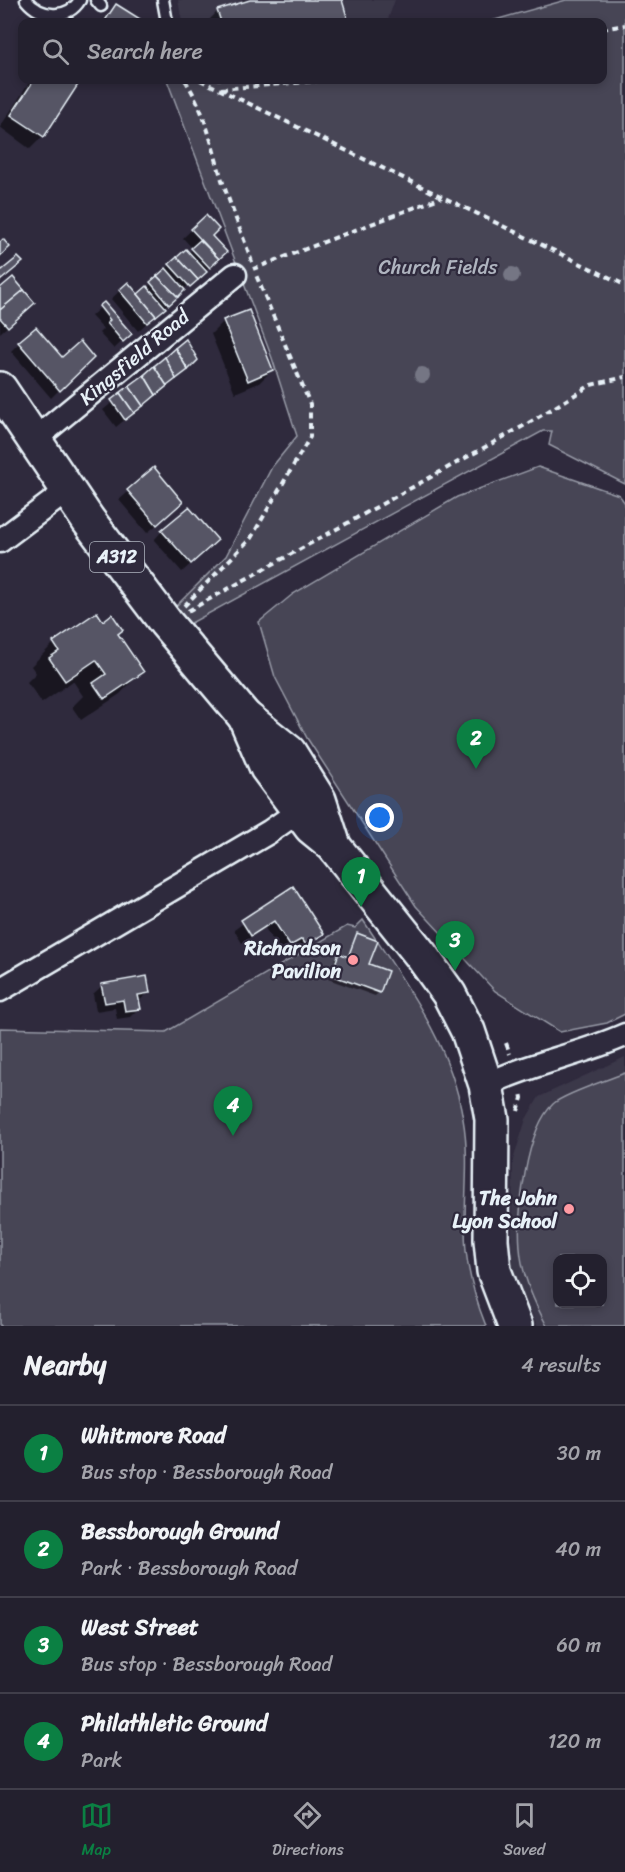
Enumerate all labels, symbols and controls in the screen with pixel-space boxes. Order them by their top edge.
search box [18,18,607,84]
text: Search here [87,32,203,71]
icon: search [39,35,72,68]
park label: Church Fields [378,250,498,285]
street label: Kingsfield Road [71,299,199,414]
road number: A312 [90,542,144,572]
pin: 2 [456,720,496,769]
your location [365,803,394,832]
pin: 1 [342,858,380,907]
pin: 3 [436,922,474,971]
place label: Richardson Pavilion [243,931,341,989]
marker: Richardson Pavilion [346,953,360,967]
pin: 4 [214,1086,252,1136]
place label: The John Lyon School [452,1181,558,1239]
marker: The John Lyon School [562,1202,576,1216]
map controls [553,1254,607,1308]
button: locate [553,1254,607,1308]
text: Nearby [24,1342,106,1388]
text: 4 results [521,1348,601,1383]
text: Whitmore Road [81,1416,226,1455]
text: 1 [39,1436,48,1471]
text: 30 m [557,1436,601,1471]
text: Bus stop · Bessborough Road [81,1455,332,1490]
text: Bessborough Ground [81,1512,279,1551]
text: 2 [38,1532,49,1567]
text: 40 m [555,1532,601,1567]
text: Park · Bessborough Road [81,1551,297,1586]
text: West Street [81,1608,199,1647]
text: 3 [38,1628,49,1663]
text: 60 m [556,1628,601,1663]
text: Bus stop · Bessborough Road [81,1647,332,1682]
text: Philathletic Ground [81,1704,267,1743]
text: 4 [37,1724,50,1759]
text: 120 m [548,1724,601,1759]
text: Park [81,1743,122,1778]
tab: Map [80,1799,113,1864]
tab: Directions [272,1799,344,1864]
tab: Saved [503,1799,545,1864]

